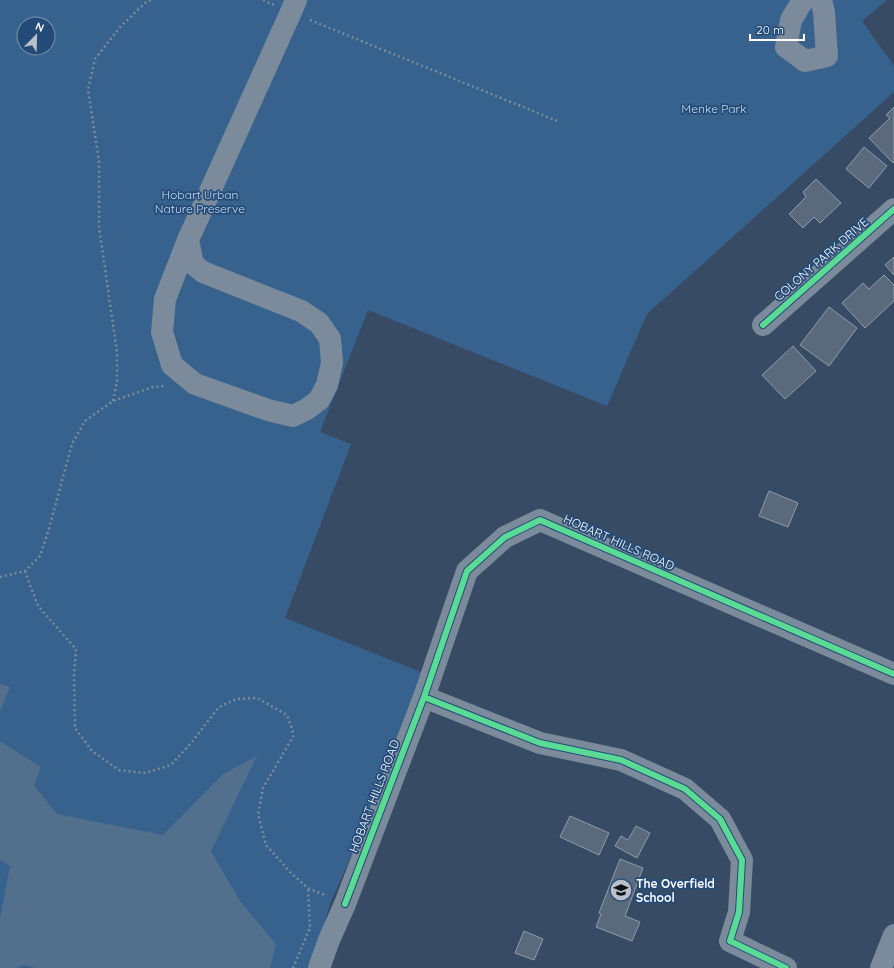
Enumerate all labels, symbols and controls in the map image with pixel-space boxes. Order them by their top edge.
north arrow [16,16,56,56]
scale bar [750,16,804,42]
text: N [33,19,46,35]
text: 20 m [756,22,784,37]
park label: Menke Park [681,101,747,116]
park label: Hobart Urban Nature Preserve [155,187,245,216]
street label: COLONY PARK DRIVE [771,214,871,304]
street label: HOBART HILLS ROAD [561,511,677,573]
street label: HOBART HILLS ROAD [346,737,403,855]
place label: The Overfield School [636,876,715,905]
school or university icon: The Overfield School [608,877,634,903]

